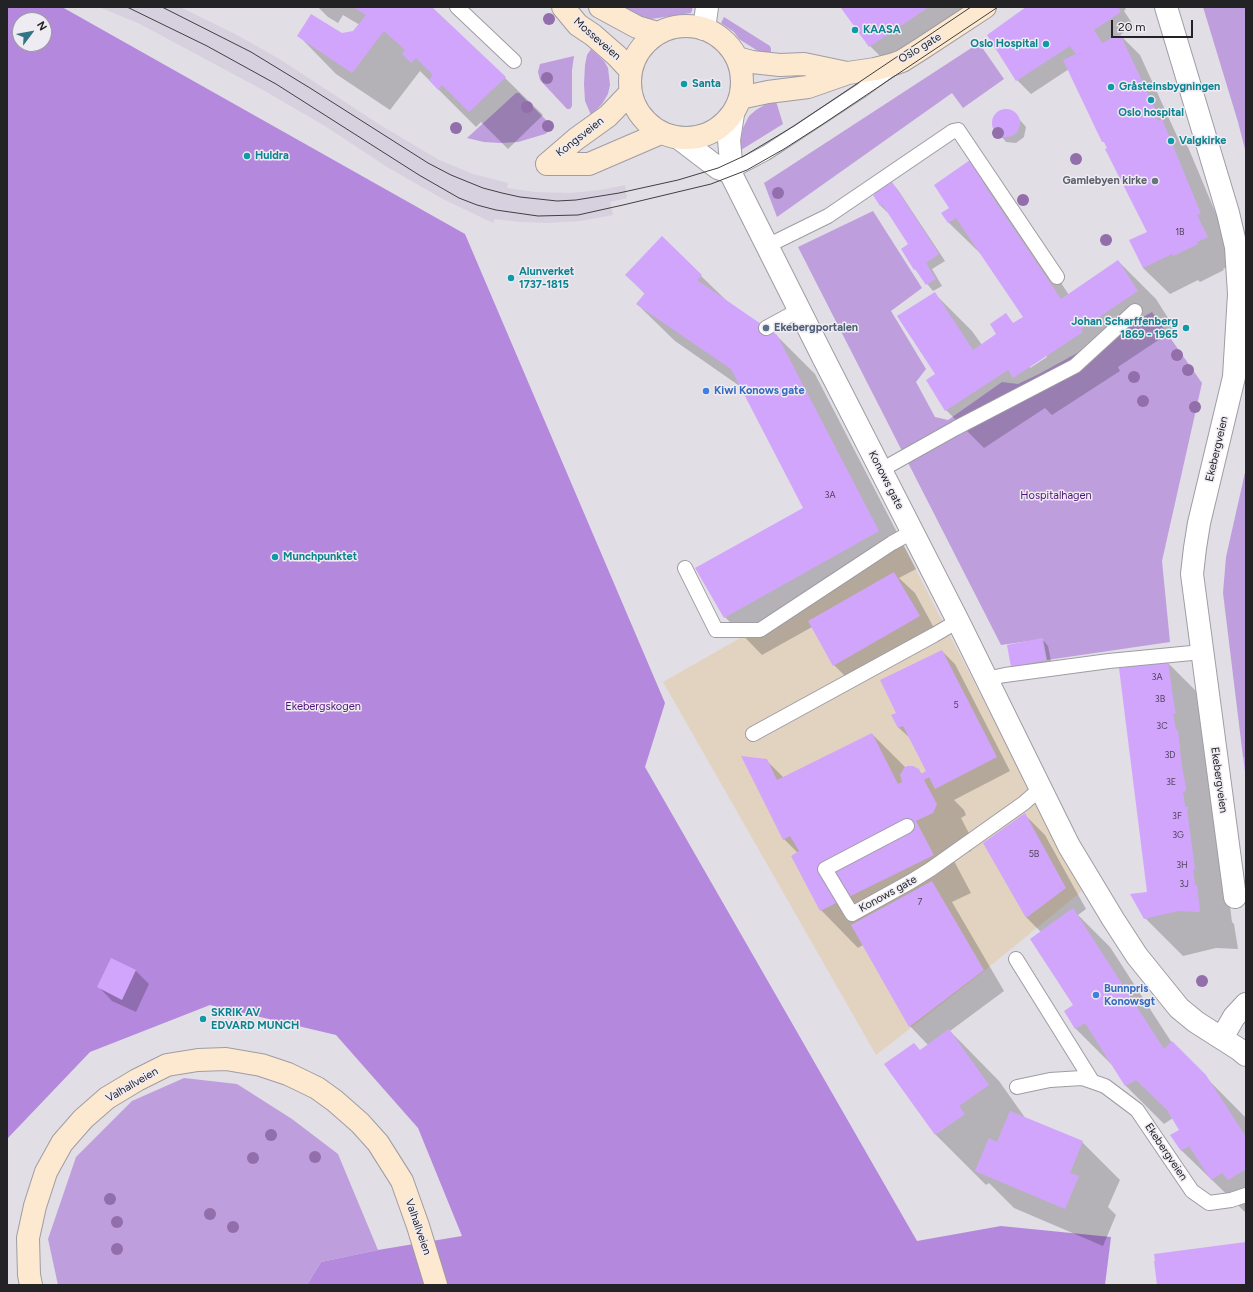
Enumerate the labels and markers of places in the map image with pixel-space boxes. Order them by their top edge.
place label: KAASA [863,23,901,37]
marker: KAASA [850,25,860,35]
place label: Oslo Hospital [970,37,1038,51]
marker: Oslo Hospital [1041,39,1051,49]
place label: Santa [692,77,721,91]
marker: Santa [679,79,689,89]
place label: Gråsteinsbygningen [1119,80,1220,94]
marker: Gråsteinsbygningen [1106,82,1116,92]
marker: Oslo hospital [1146,95,1156,105]
place label: Oslo hospital [1118,106,1184,120]
place label: Valgkirke [1179,134,1226,148]
marker: Valgkirke [1166,136,1176,146]
place label: Huldra [255,149,289,163]
marker: Huldra [242,151,252,161]
place label: Gamlebyen kirke [1062,174,1147,188]
marker: Gamlebyen kirke [1150,176,1160,186]
place label: Alunverket 1737-1815 [519,265,574,291]
marker: Alunverket 1737-1815 [506,273,516,283]
place label: Johan Scharffenberg 1869 - 1965 [1071,315,1178,341]
place label: Ekebergportalen [774,321,858,335]
marker: Ekebergportalen [761,323,771,333]
marker: Johan Scharffenberg 1869 - 1965 [1181,323,1191,333]
place label: Kiwi Konows gate [714,384,804,398]
marker: Kiwi Konows gate [701,386,711,396]
place label: Munchpunktet [283,550,357,564]
marker: Munchpunktet [270,552,280,562]
place label: Bunnpris Konowsgt [1104,982,1155,1008]
marker: Bunnpris Konowsgt [1091,990,1101,1000]
place label: SKRIK AV EDVARD MUNCH [211,1006,299,1032]
marker: SKRIK AV EDVARD MUNCH [198,1014,208,1024]

